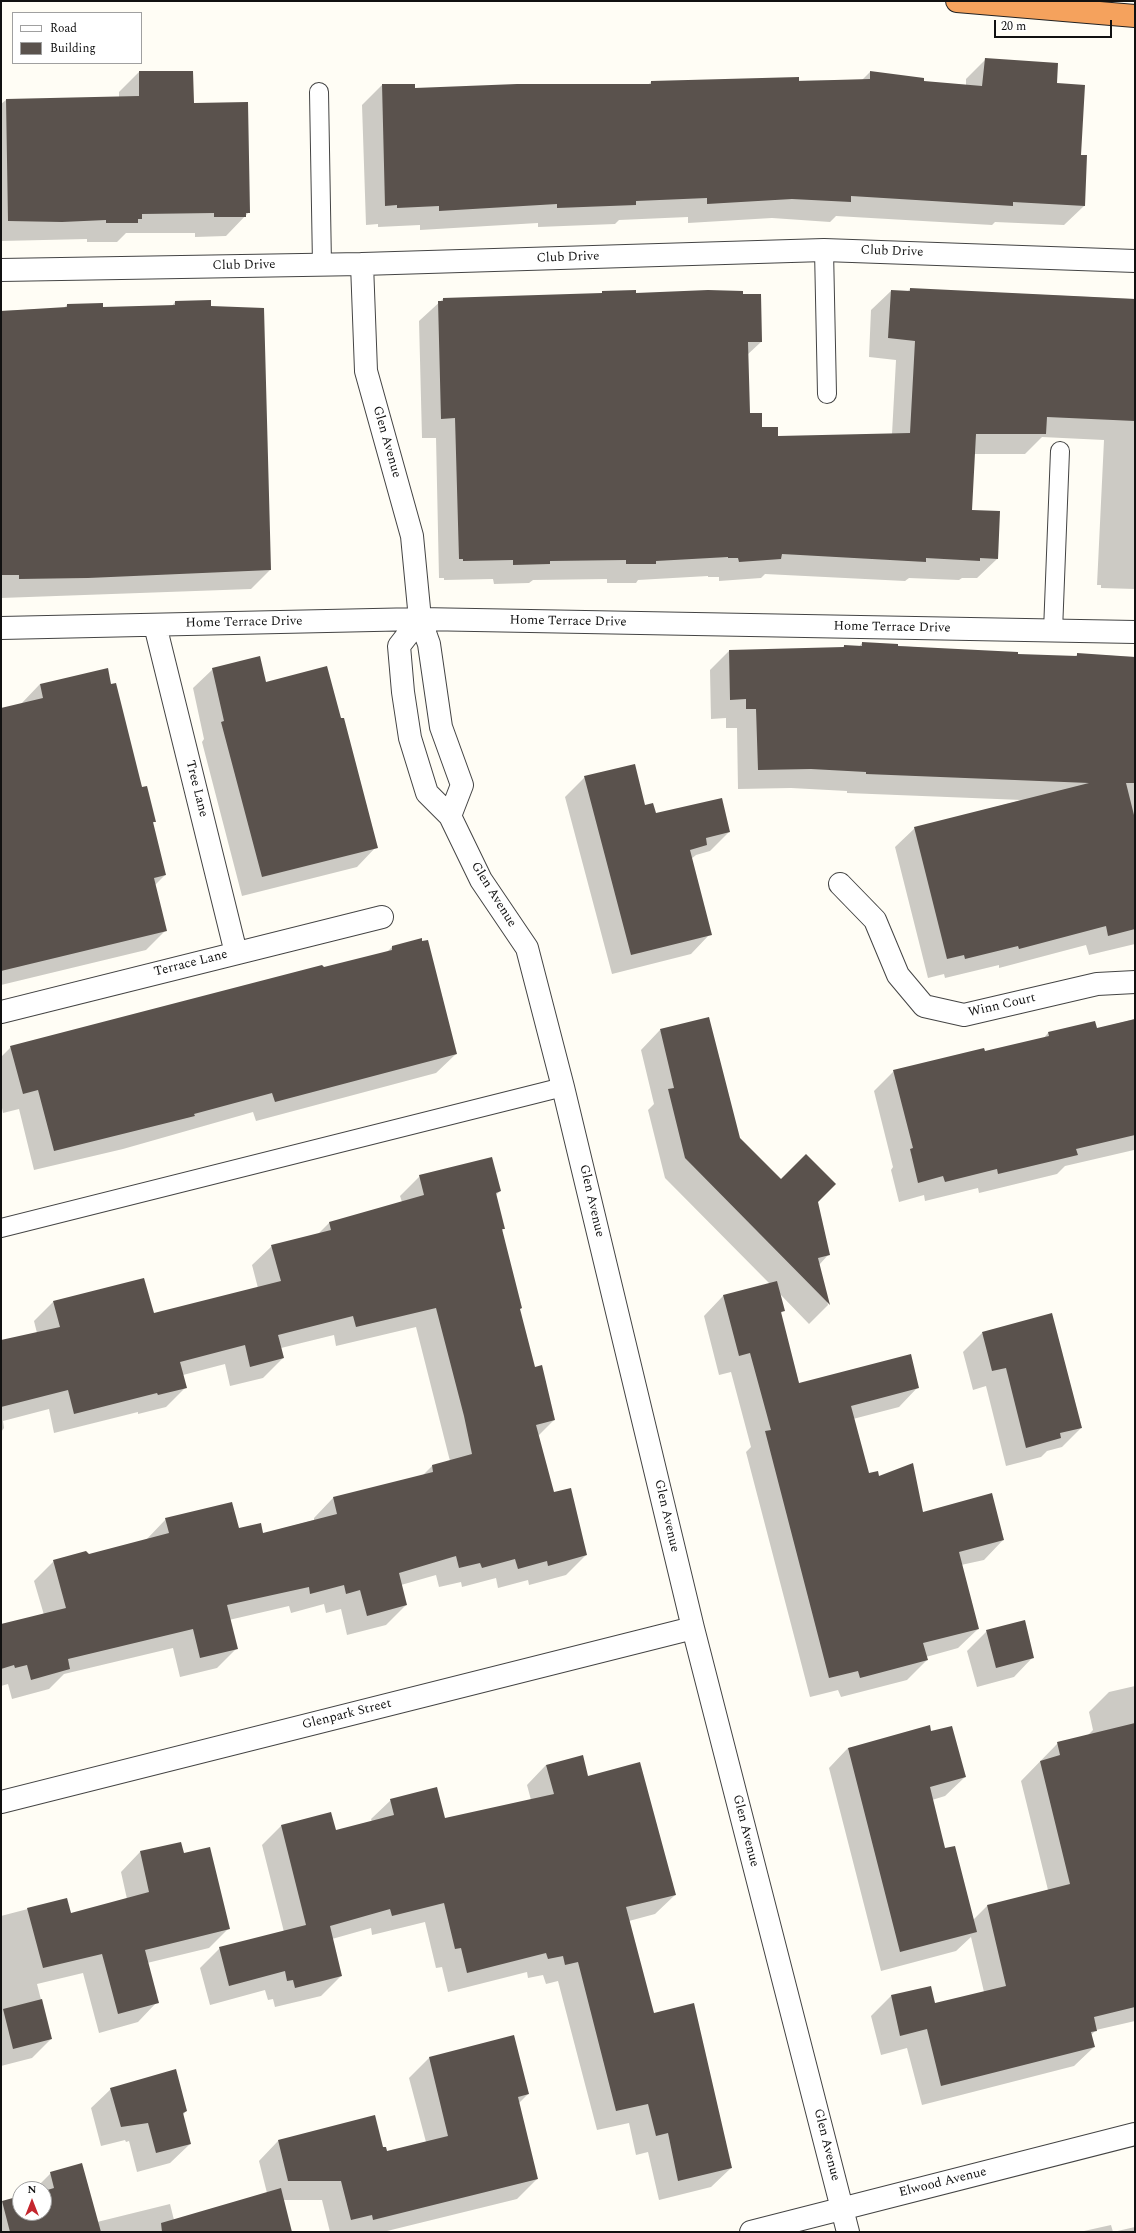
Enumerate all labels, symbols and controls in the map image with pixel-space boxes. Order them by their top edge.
legend [12,12,142,64]
scale bar [996,12,1114,38]
text: 20 m [1001,17,1026,36]
text: Road [50,19,77,38]
text: Building [50,39,96,58]
street label: Club Drive [860,243,924,261]
street label: Club Drive [536,249,600,267]
street label: Club Drive [212,258,276,274]
street label: Glen Avenue [368,404,404,480]
street label: Home Terrace Drive [509,613,627,631]
street label: Home Terrace Drive [185,614,303,632]
street label: Home Terrace Drive [833,619,951,637]
street label: Tree Lane [181,759,211,819]
street label: Glen Avenue [467,860,519,930]
street label: Terrace Lane [153,947,229,981]
street label: Winn Court [967,991,1037,1021]
street label: Glen Avenue [575,1163,607,1239]
street label: Glen Avenue [650,1478,682,1554]
street label: Glenpark Street [301,1696,393,1734]
street label: Glen Avenue [729,1793,761,1869]
street label: Glen Avenue [810,2107,842,2183]
street label: Elwood Avenue [898,2165,988,2201]
north arrow [12,2181,52,2221]
text: N [28,2181,36,2198]

